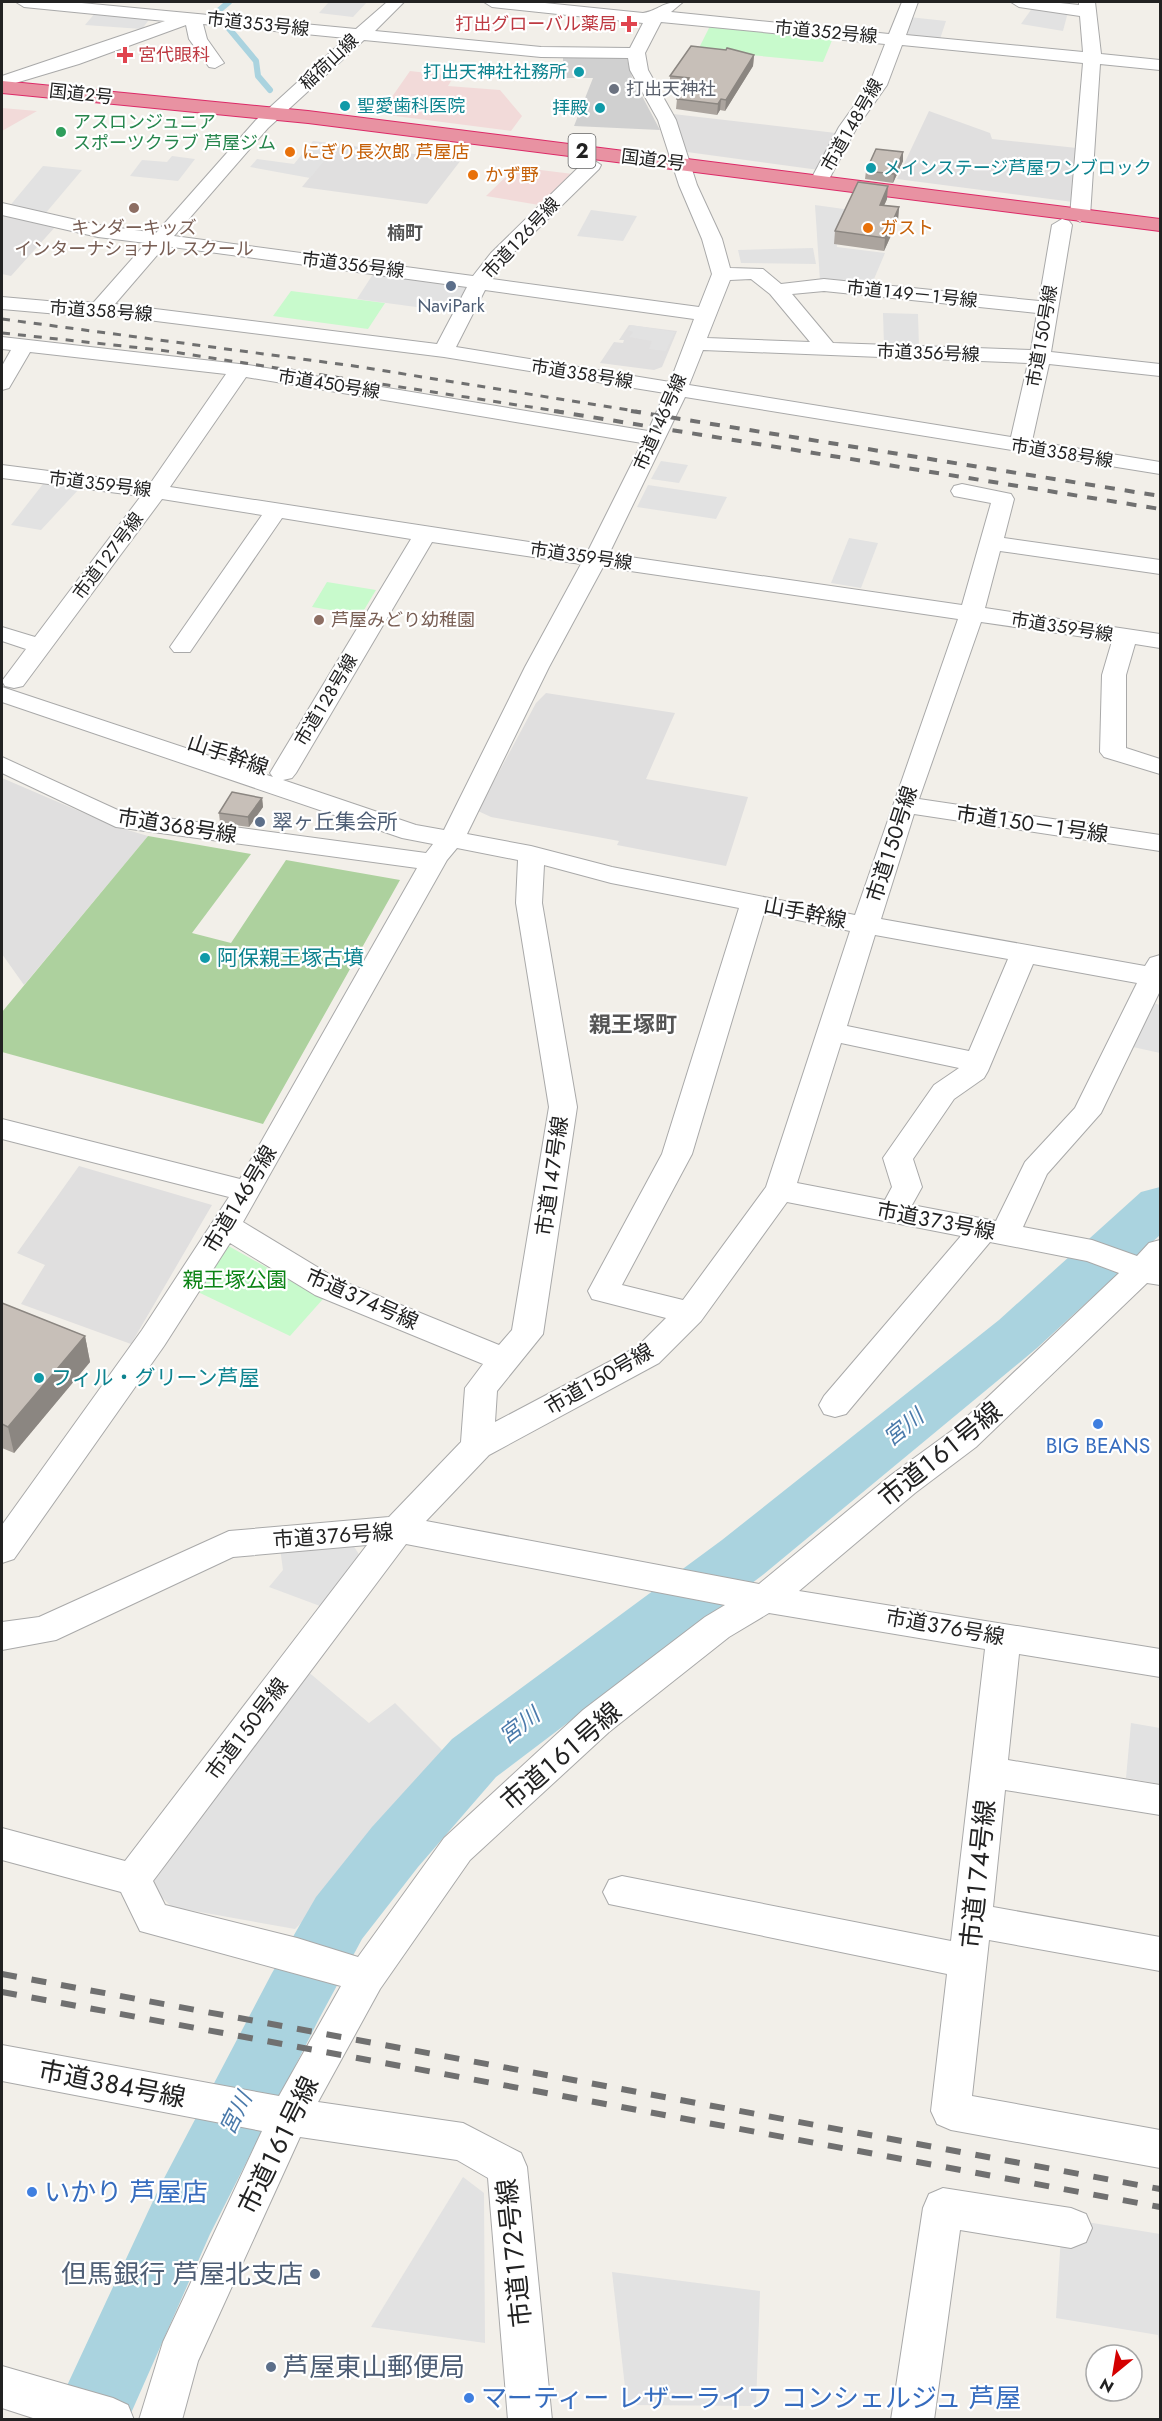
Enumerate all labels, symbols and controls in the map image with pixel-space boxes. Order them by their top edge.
street label: 市道３５３号線 [205,6,311,42]
place label: 打出グローバル薬局 [455,11,617,37]
street label: 市道３５２号線 [773,15,879,49]
marker: 打出グローバル薬局 [622,17,636,31]
street label: 稲荷山線 [294,28,364,96]
place label: 宮代眼科 [138,42,210,68]
marker: 宮代眼科 [116,46,134,64]
place label: 打出天神社社務所 [423,59,567,85]
marker: 打出天神社社務所 [572,65,586,79]
street label: 市道１４８号線 [815,74,889,176]
place label: 打出天神社 [626,76,716,102]
street label: 国道2号 [48,78,114,110]
marker: 打出天神社 [607,82,621,96]
place label: 聖愛歯科医院 [357,93,465,119]
place label: 拝殿 [552,95,588,121]
marker: 聖愛歯科医院 [338,99,352,113]
marker: 拝殿 [593,101,607,115]
place label: アスロンジュニア スポーツクラブ 芦屋ジム [73,109,276,156]
marker: アスロンジュニア スポーツクラブ 芦屋ジム [54,125,68,139]
road number: 2 [568,134,596,168]
place label: にぎり長次郎 芦屋店 [302,139,469,165]
street label: 国道2号 [620,143,686,177]
marker: にぎり長次郎 芦屋店 [283,145,297,159]
place label: メインステージ芦屋ワンブロック [883,155,1152,181]
marker: メインステージ芦屋ワンブロック [864,161,878,175]
place label: かず野 [485,162,539,188]
marker: かず野 [466,168,480,182]
street label: 市道１２６号線 [476,191,566,285]
marker: キンダーキッズ インターナショナル スクール [127,201,141,215]
place label: キンダーキッズ インターナショナル スクール [14,215,254,262]
place label: ガスト [880,215,934,241]
district label: 楠町 [387,220,423,246]
marker: ガスト [861,221,875,235]
street label: 市道３５６号線 [300,246,406,284]
street label: 市道１４９－１号線 [845,274,979,314]
marker: NaviPark [444,279,458,293]
street label: 市道１５０号線 [1020,283,1064,389]
place label: NaviPark [417,293,485,319]
street label: 市道３５８号線 [49,294,153,328]
street label: 市道３５６号線 [876,338,980,368]
street label: 市道３５８号線 [529,353,635,395]
street label: 市道４５０号線 [276,363,382,405]
street label: 市道１４６号線 [627,370,693,474]
street label: 市道３５８号線 [1009,432,1115,474]
street label: 市道３５９号線 [47,465,153,503]
street label: 市道１２７号線 [67,507,149,605]
street label: 市道３５９号線 [528,536,634,576]
street label: 市道３５９号線 [1009,606,1115,648]
place label: 芦屋みどり幼稚園 [331,607,475,633]
marker: 芦屋みどり幼稚園 [312,613,326,627]
street label: 市道１２８号線 [288,649,364,751]
street label: 山手幹線 [183,727,273,783]
street label: 市道１５０号線 [859,782,925,906]
street label: 市道１５０－１号線 [954,798,1110,850]
street label: 市道３６８号線 [115,802,239,850]
place label: 翠ヶ丘集会所 [272,807,398,837]
marker: 翠ヶ丘集会所 [253,815,267,829]
street label: 山手幹線 [761,890,849,936]
place label: 阿保親王塚古墳 [217,943,364,973]
marker: 阿保親王塚古墳 [198,951,212,965]
district label: 親王塚町 [589,1008,677,1040]
street label: 市道１４７号線 [529,1114,575,1238]
street label: 市道１４６号線 [196,1140,284,1258]
street label: 市道３７３号線 [874,1195,998,1247]
street label: 市道３７４号線 [301,1261,423,1337]
park label: 親王塚公園 [183,1265,288,1295]
street label: 市道１５０号線 [539,1336,659,1422]
place label: フィル・グリーン芦屋 [51,1363,260,1393]
marker: フィル・グリーン芦屋 [32,1371,46,1385]
street label: 市道１６１号線 [870,1392,1010,1516]
water label: 宮川 [876,1399,932,1453]
marker: BIG BEANS [1091,1417,1105,1431]
place label: BIG BEANS [1046,1431,1150,1461]
street label: 市道３７６号線 [272,1517,394,1555]
street label: 市道３７６号線 [883,1602,1007,1652]
street label: 市道１５０号線 [199,1672,295,1786]
street label: 市道１６１号線 [492,1693,630,1819]
water label: 宮川 [492,1698,548,1751]
street label: 市道１７４号線 [951,1798,1005,1950]
street label: 市道３８４号線 [35,2051,189,2117]
street label: 市道１６１号線 [228,2070,328,2220]
water label: 宮川 [211,2084,260,2140]
place label: いかり 芦屋店 [44,2173,208,2211]
street label: 市道１７２号線 [487,2177,541,2329]
marker: いかり 芦屋店 [25,2185,39,2199]
place label: 但馬銀行 芦屋北支店 [61,2255,303,2293]
marker: 但馬銀行 芦屋北支店 [308,2267,322,2281]
north arrow [1084,2343,1144,2403]
place label: 芦屋東山郵便局 [283,2348,465,2386]
marker: 芦屋東山郵便局 [264,2360,278,2374]
text: N [1095,2372,1118,2399]
place label: マーティー レザーライフ コンシェルジュ 芦屋 [481,2379,1021,2417]
marker: マーティー レザーライフ コンシェルジュ 芦屋 [462,2391,476,2405]

